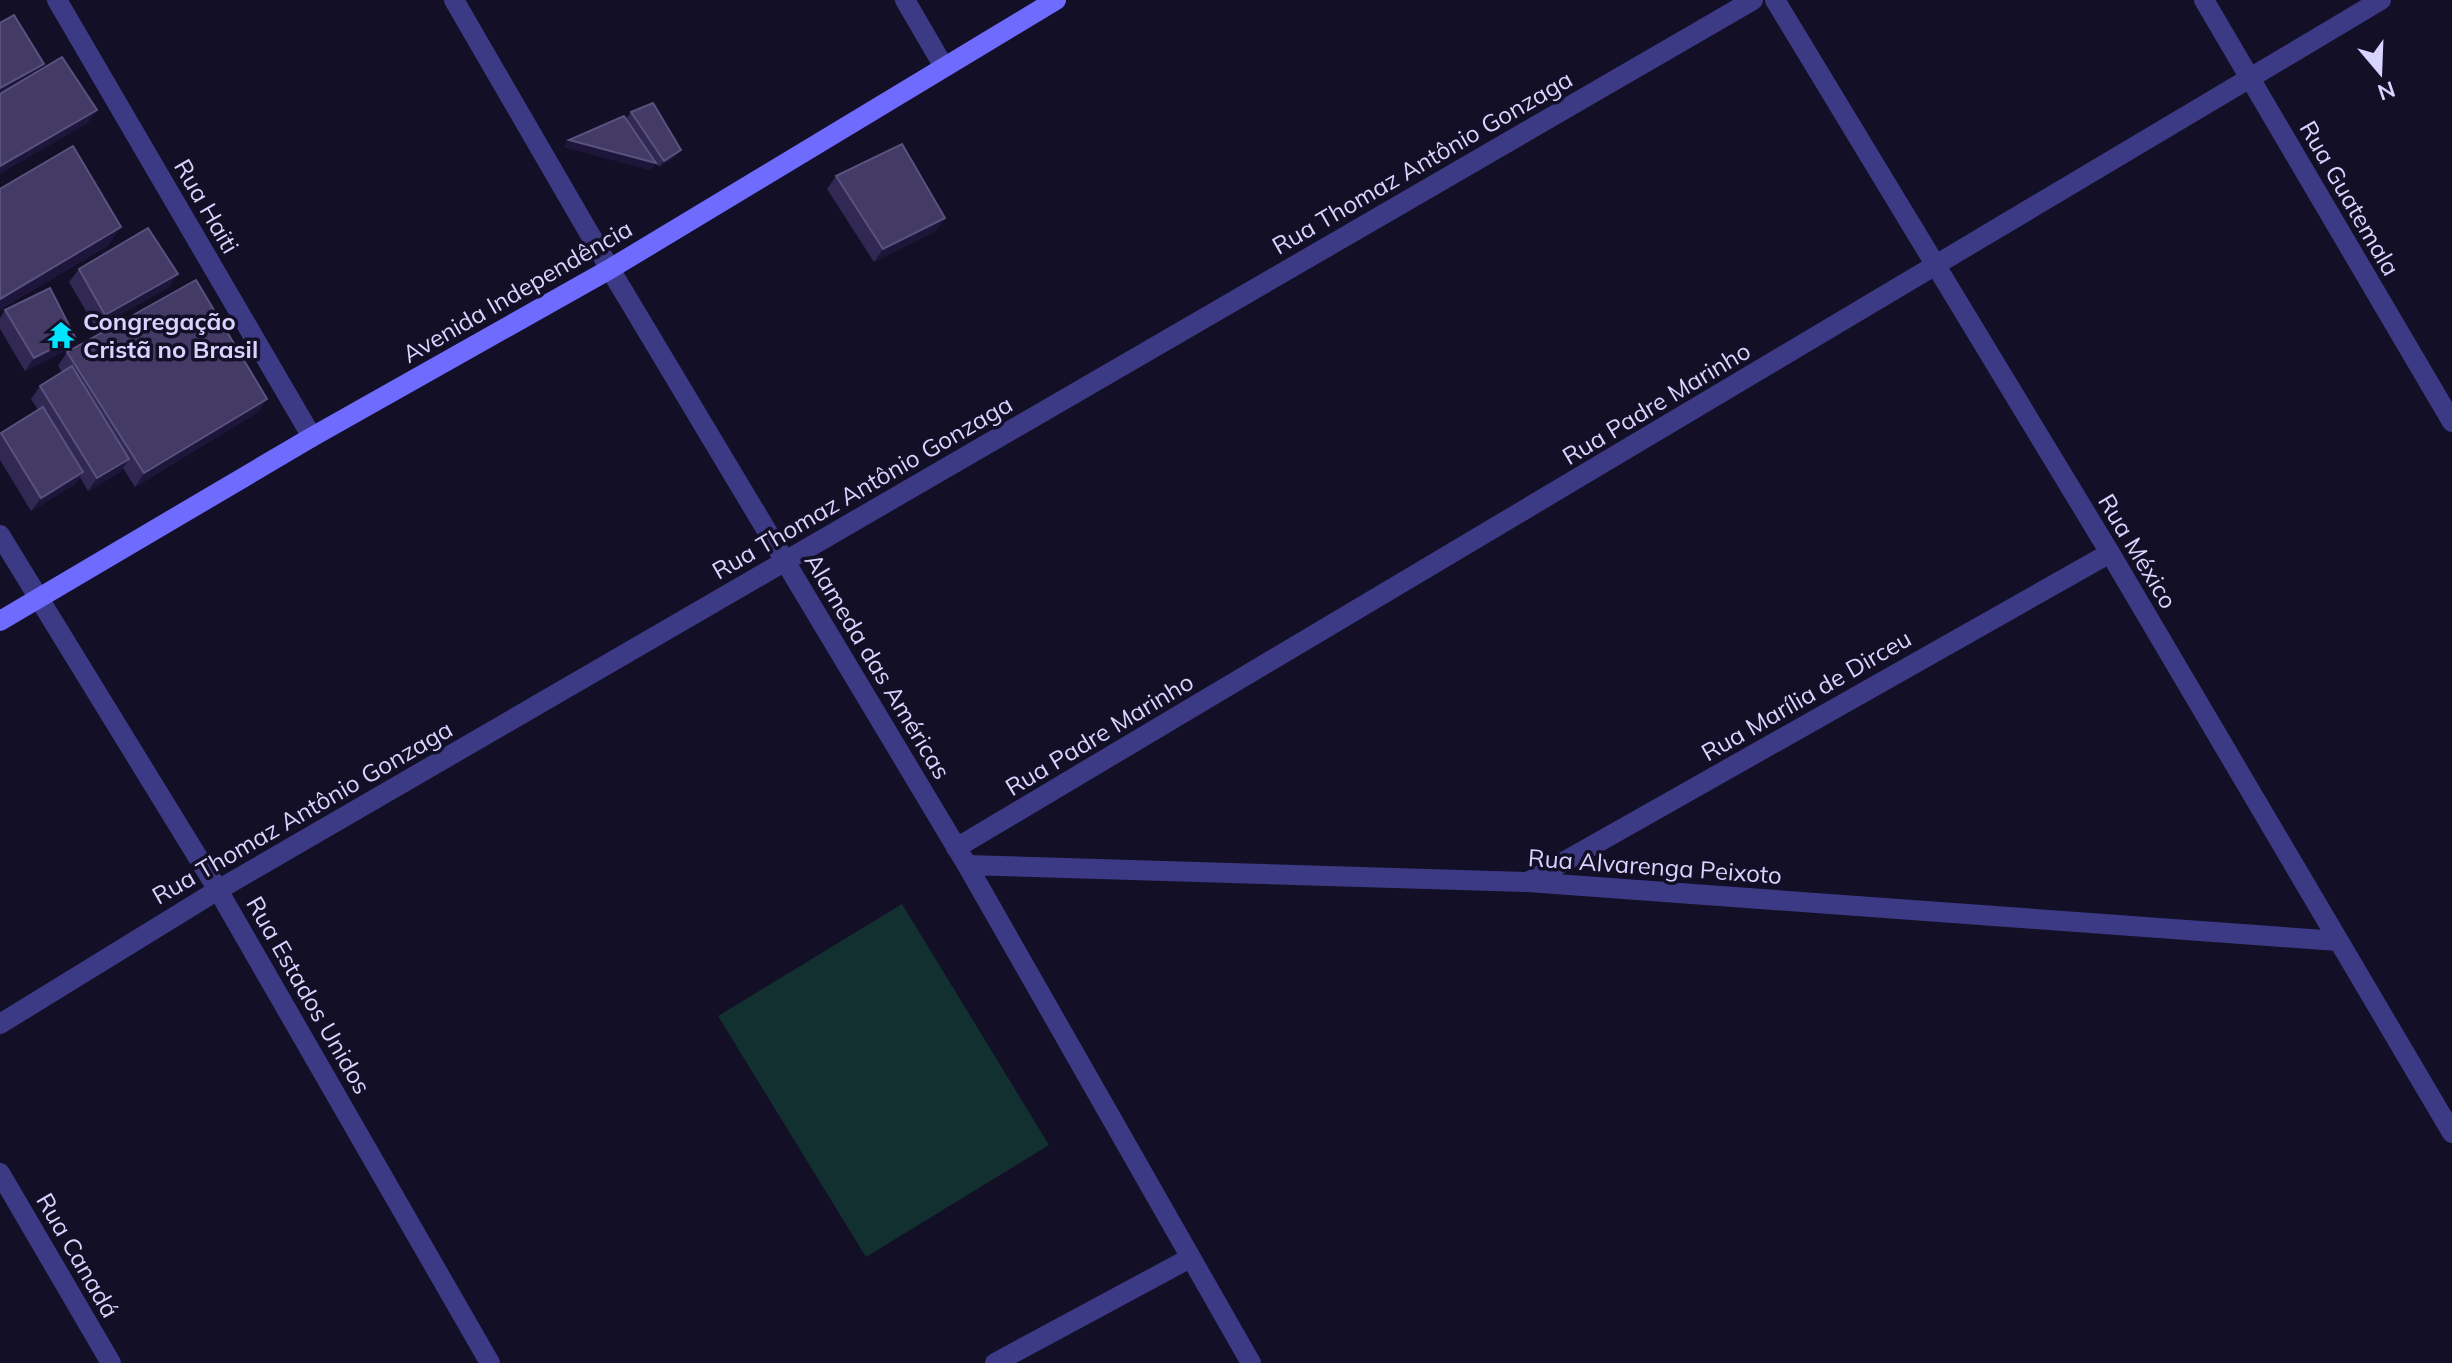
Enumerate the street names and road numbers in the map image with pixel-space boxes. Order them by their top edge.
street label: Rua Thomaz Antônio Gonzaga [1266,64,1578,260]
street label: Rua Guatemala [2294,115,2406,281]
street label: Rua Haiti [168,154,246,258]
street label: Avenida Independência [397,213,637,369]
street label: Rua Padre Marinho [1557,335,1755,471]
street label: Rua Thomaz Antônio Gonzaga [706,389,1018,585]
street label: Rua México [2092,488,2184,614]
street label: Alameda das Américas [799,548,957,784]
street label: Rua Marília de Dirceu [1696,623,1916,767]
street label: Rua Padre Marinho [1000,666,1198,802]
street label: Rua Thomaz Antônio Gonzaga [146,714,458,910]
street label: Rua Alvarenga Peixoto [1527,842,1783,890]
street label: Rua Estados Unidos [240,891,378,1099]
street label: Rua Canadá [30,1187,126,1323]

